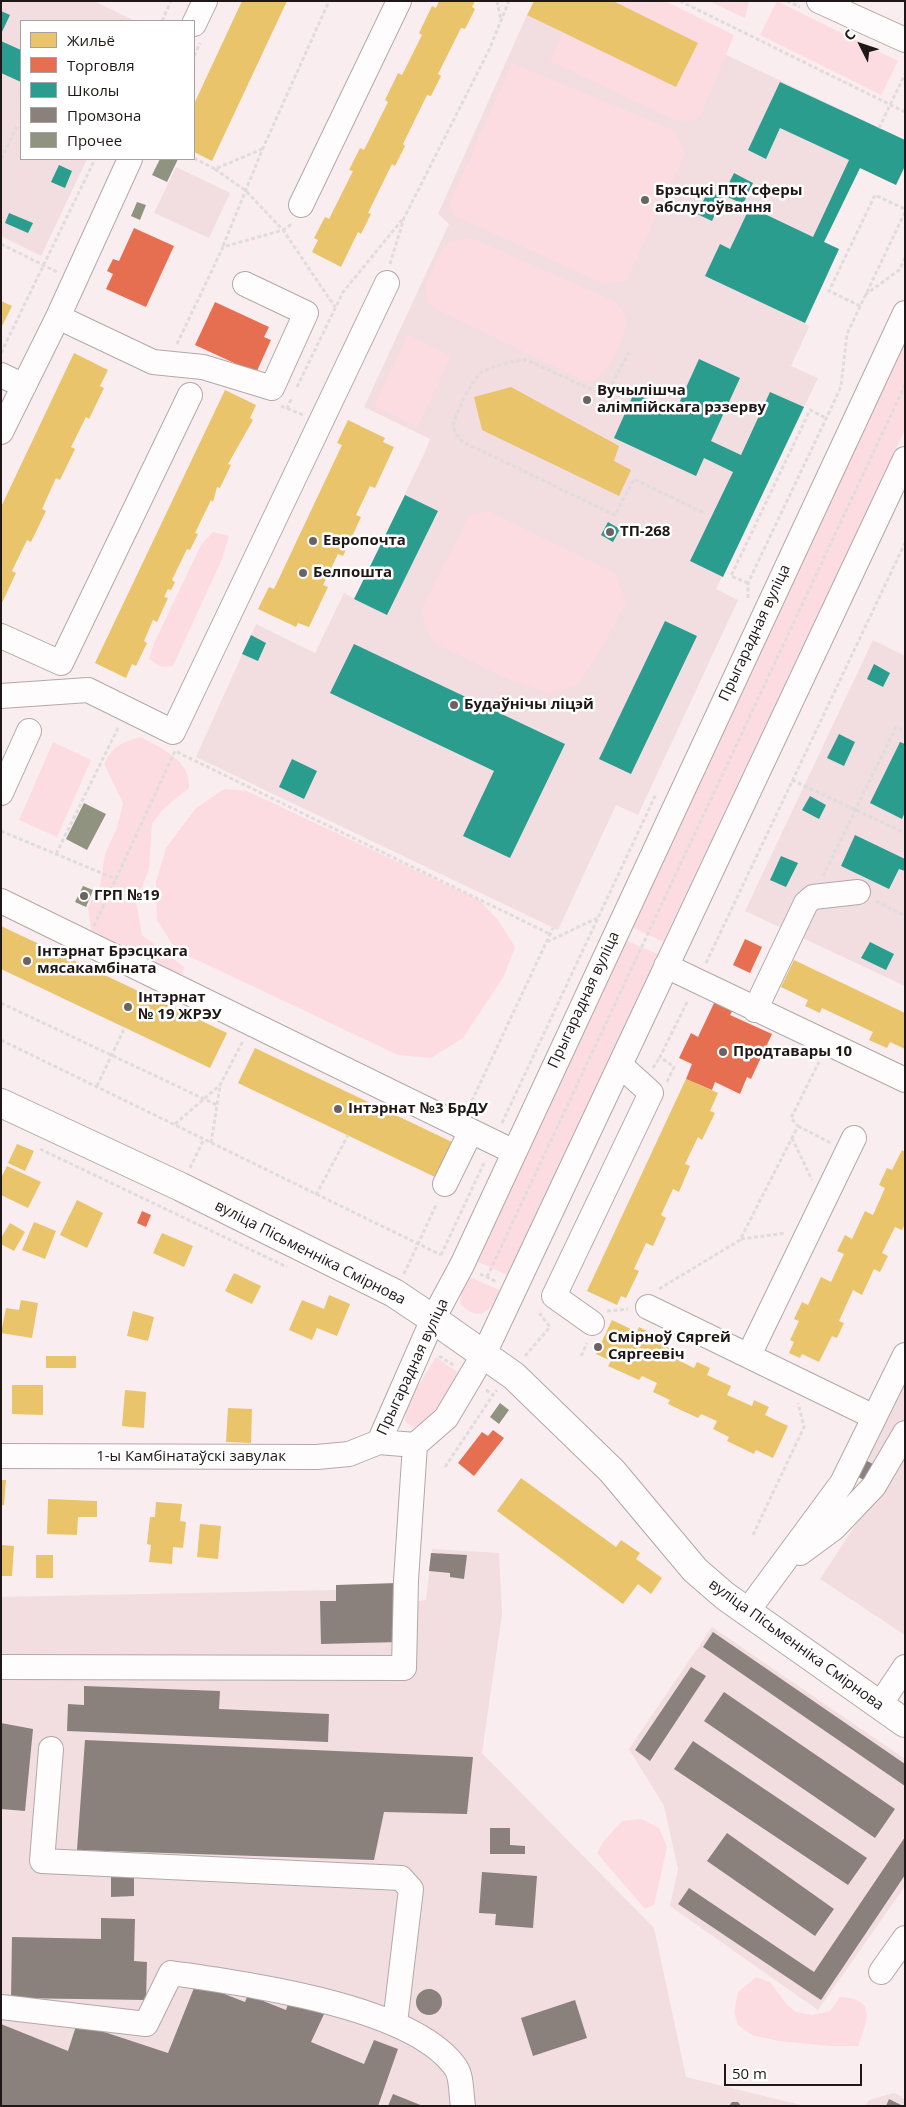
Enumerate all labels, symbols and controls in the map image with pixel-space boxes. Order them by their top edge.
legend [20,20,195,160]
north arrow [836,20,886,70]
text: С [839,25,859,44]
text: Жильё [67,30,115,50]
text: Торговля [67,55,134,75]
text: Школы [67,80,119,100]
text: Промзона [67,105,141,125]
text: Прочее [67,130,122,150]
place label: Брэсцкі ПТК сферы абслугоўвання [655,182,802,217]
marker: Брэсцкі ПТК сферы абслугоўвання [639,194,651,206]
place label: Вучылішча алімпійскага рэзерву [597,382,766,417]
marker: Вучылішча алімпійскага рэзерву [581,394,593,406]
place label: ТП-268 [620,523,670,541]
marker: ТП-268 [604,526,616,538]
place label: Европочта [323,532,406,550]
marker: Европочта [307,535,319,547]
street label: Прыгарадная вуліца [715,562,795,704]
place label: Белпошта [313,564,392,582]
marker: Белпошта [297,567,309,579]
place label: Будаўнічы ліцэй [464,696,594,714]
marker: Будаўнічы ліцэй [448,699,460,711]
place label: ГРП №19 [94,887,159,905]
marker: ГРП №19 [78,890,90,902]
street label: Прыгарадная вуліца [544,929,624,1071]
place label: Інтэрнат Брэсцкага мясакамбіната [37,943,188,978]
marker: Інтэрнат Брэсцкага мясакамбіната [21,955,33,967]
place label: Інтэрнат № 19 ЖРЭУ [138,989,222,1024]
marker: Інтэрнат № 19 ЖРЭУ [122,1001,134,1013]
place label: Продтавары 10 [733,1043,852,1061]
marker: Продтавары 10 [717,1046,729,1058]
place label: Інтэрнат №3 БрДУ [348,1100,488,1118]
marker: Інтэрнат №3 БрДУ [332,1103,344,1115]
street label: вуліца Пісьменніка Смірнова [212,1197,408,1309]
street label: Прыгарадная вуліца [373,1296,453,1438]
place label: Смірноў Сяргей Сяргеевіч [608,1329,731,1364]
marker: Смірноў Сяргей Сяргеевіч [592,1341,604,1353]
street label: 1-ы Камбінатаўскі завулак [96,1448,286,1466]
street label: вуліца Пісьменніка Смірнова [705,1575,887,1715]
scale bar [726,2054,864,2086]
text: 50 m [732,2063,767,2083]

